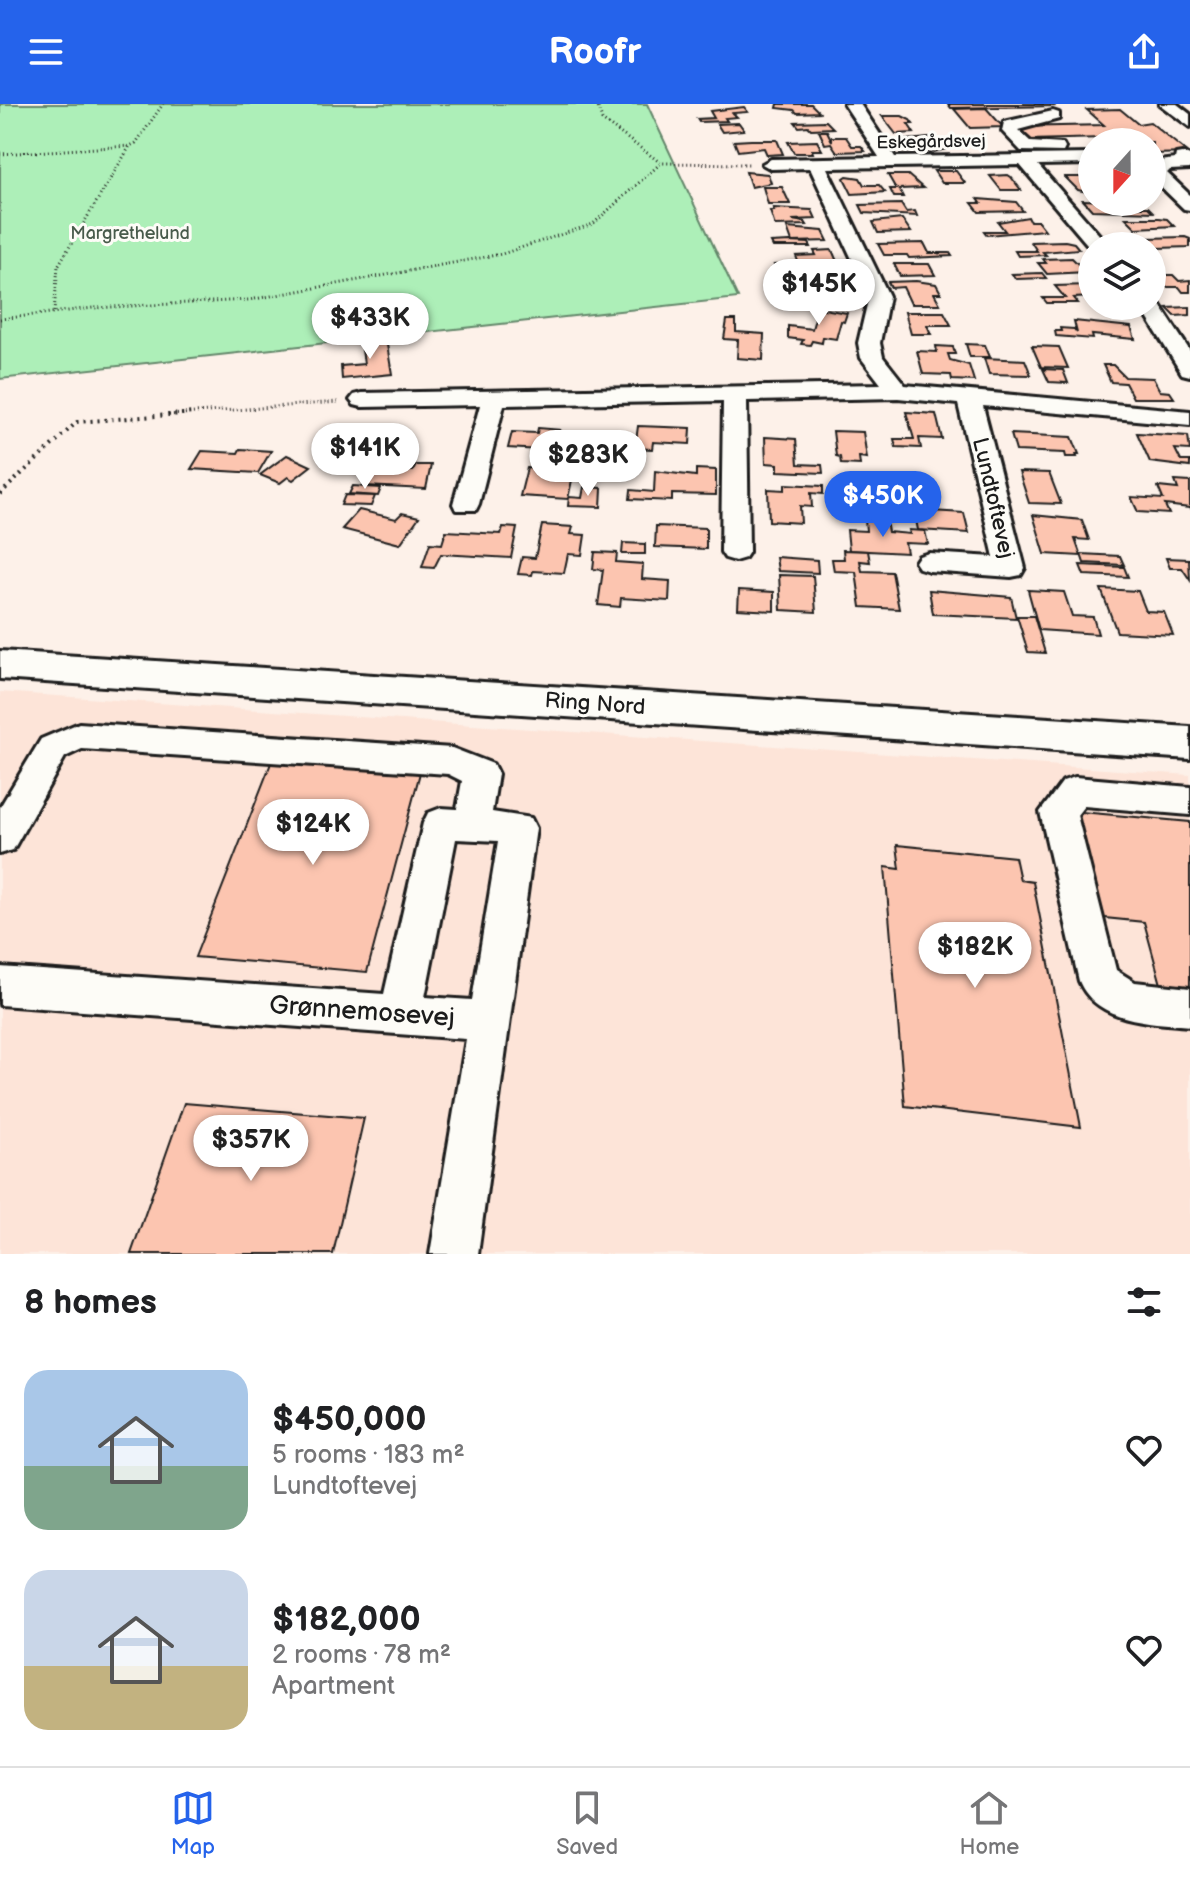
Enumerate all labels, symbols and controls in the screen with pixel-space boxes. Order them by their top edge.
icon: menu [24,30,68,74]
icon: share [1122,30,1166,74]
text: Roofr [549,31,641,74]
north arrow [1078,128,1166,216]
map controls [1078,128,1166,320]
street label: Eskegårdsvej [876,131,986,153]
park label: Margrethelund [70,223,190,244]
button: layers [1078,232,1166,320]
pin: $145K [763,259,875,327]
text: $145K [781,269,857,300]
pin: $433K [314,293,426,361]
text: $433K [330,303,410,334]
pin: $141K [309,423,421,491]
pin: $283K [532,430,644,498]
text: $141K [329,433,401,464]
street label: Lundtoftevej [966,435,1020,561]
text: $283K [547,440,629,471]
pin: $450K [827,471,939,539]
text: $450K [842,481,924,512]
street label: Ring Nord [544,687,646,721]
pin: $124K [257,799,369,867]
text: $124K [275,809,351,840]
pin: $182K [919,922,1031,990]
text: $182K [937,932,1013,963]
street label: Grønnemosevej [268,990,456,1034]
pin: $357K [195,1115,307,1183]
text: $357K [211,1125,291,1156]
icon: filters [1122,1280,1166,1324]
text: 8 homes [24,1282,157,1323]
text: $450,000 [272,1399,426,1440]
icon: home [88,1402,184,1498]
icon: heart [1122,1428,1166,1472]
text: 5 rooms · 183 m² [272,1440,465,1471]
text: Lundtoftevej [272,1471,417,1502]
text: $182,000 [272,1599,421,1640]
icon: home [88,1602,184,1698]
icon: heart [1122,1628,1166,1672]
text: 2 rooms · 78 m² [272,1640,451,1671]
text: Apartment [272,1671,395,1702]
tab: Map [171,1786,215,1861]
tab: Saved [556,1786,618,1861]
tab: Home [959,1786,1019,1861]

